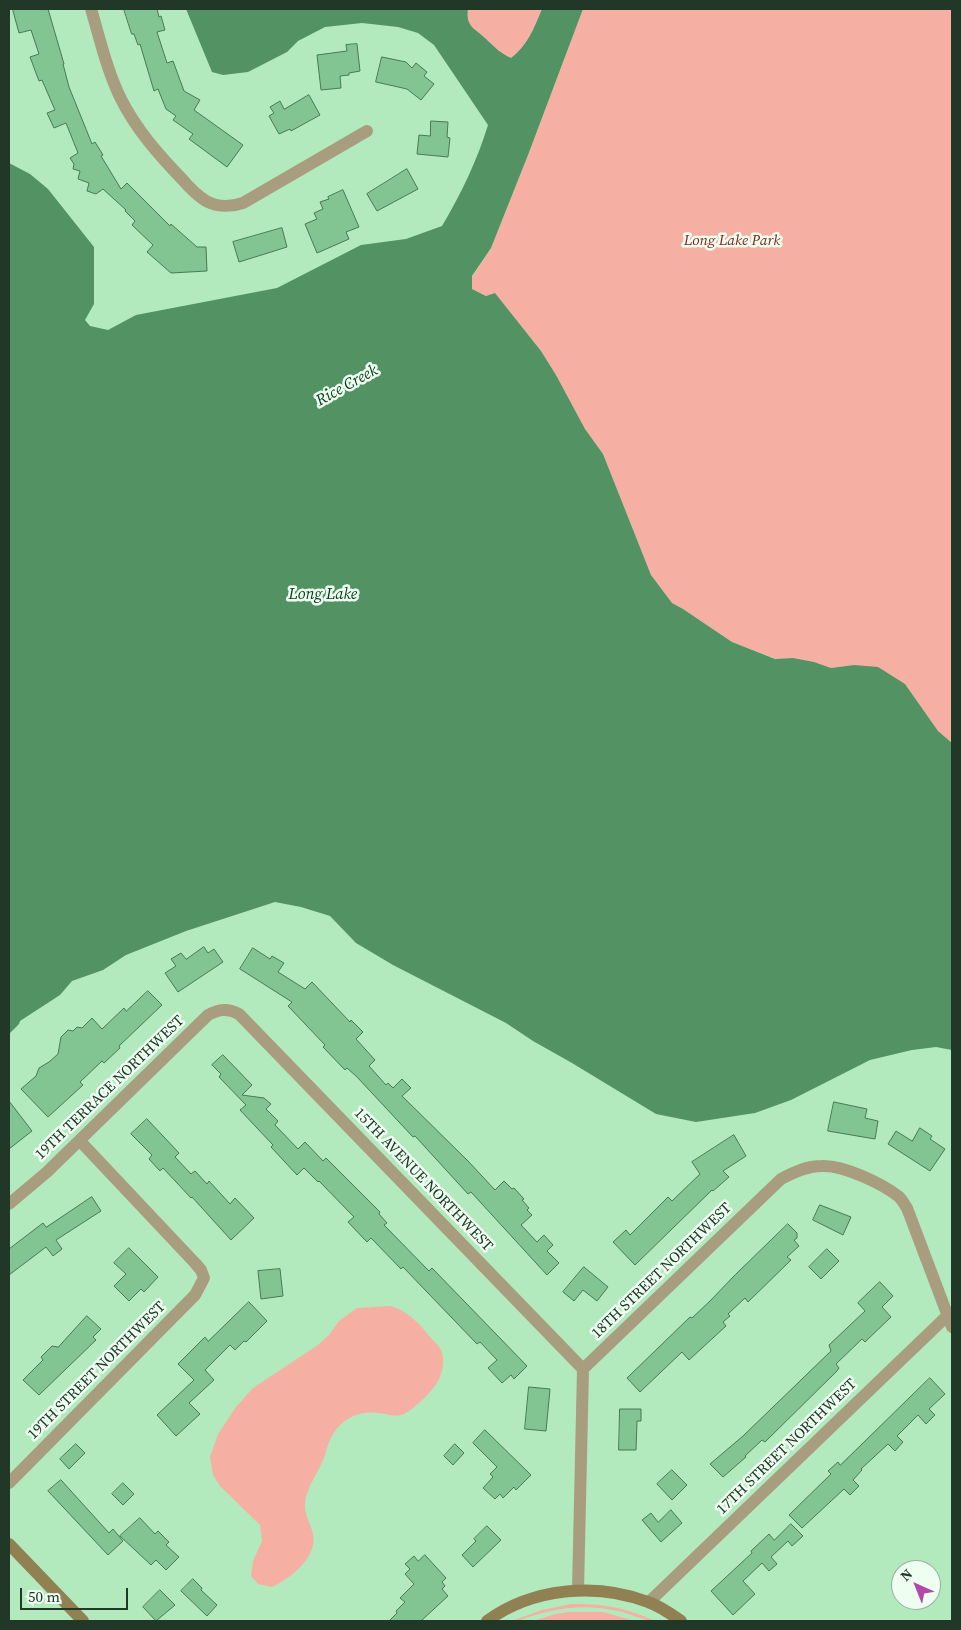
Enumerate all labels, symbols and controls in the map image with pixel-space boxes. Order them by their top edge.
park label: Long Lake Park [684,232,780,250]
water label: Rice Creek [313,361,381,411]
water label: Long Lake [289,585,357,605]
street label: 19TH TERRACE NORTHWEST [32,1012,188,1164]
street label: 15TH AVENUE NORTHWEST [350,1105,496,1255]
street label: 18TH STREET NORTHWEST [588,1199,736,1343]
street label: 19TH STREET NORTHWEST [24,1298,170,1444]
street label: 17TH STREET NORTHWEST [713,1375,861,1519]
north arrow [891,1560,941,1610]
text: N [896,1564,917,1586]
scale bar [22,1578,130,1610]
text: 50 m [28,1586,60,1607]

